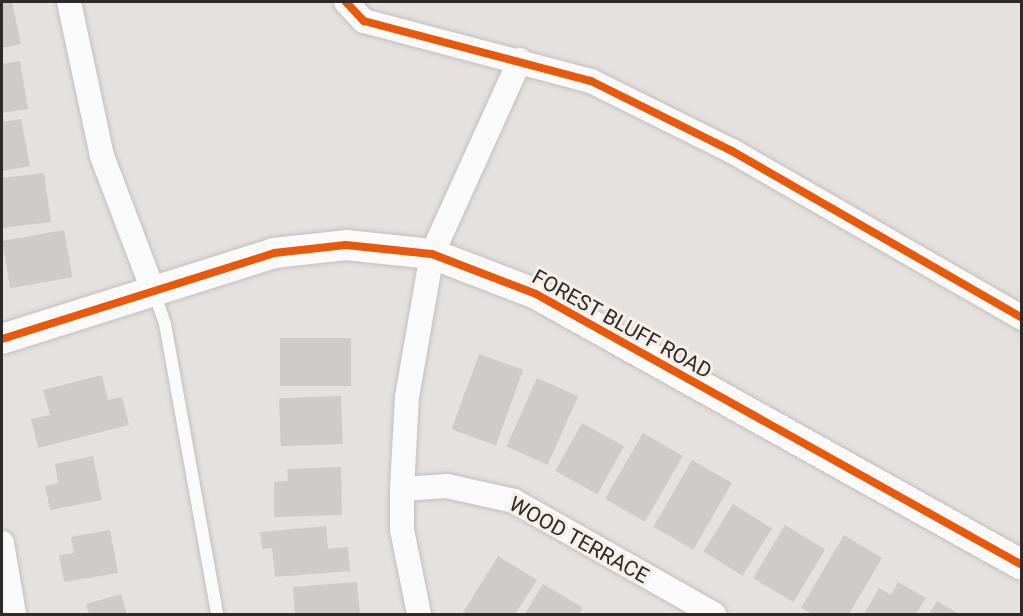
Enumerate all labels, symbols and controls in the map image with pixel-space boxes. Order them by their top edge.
street label: FOREST BLUFF ROAD [528,264,716,384]
street label: WOOD TERRACE [505,491,653,589]

